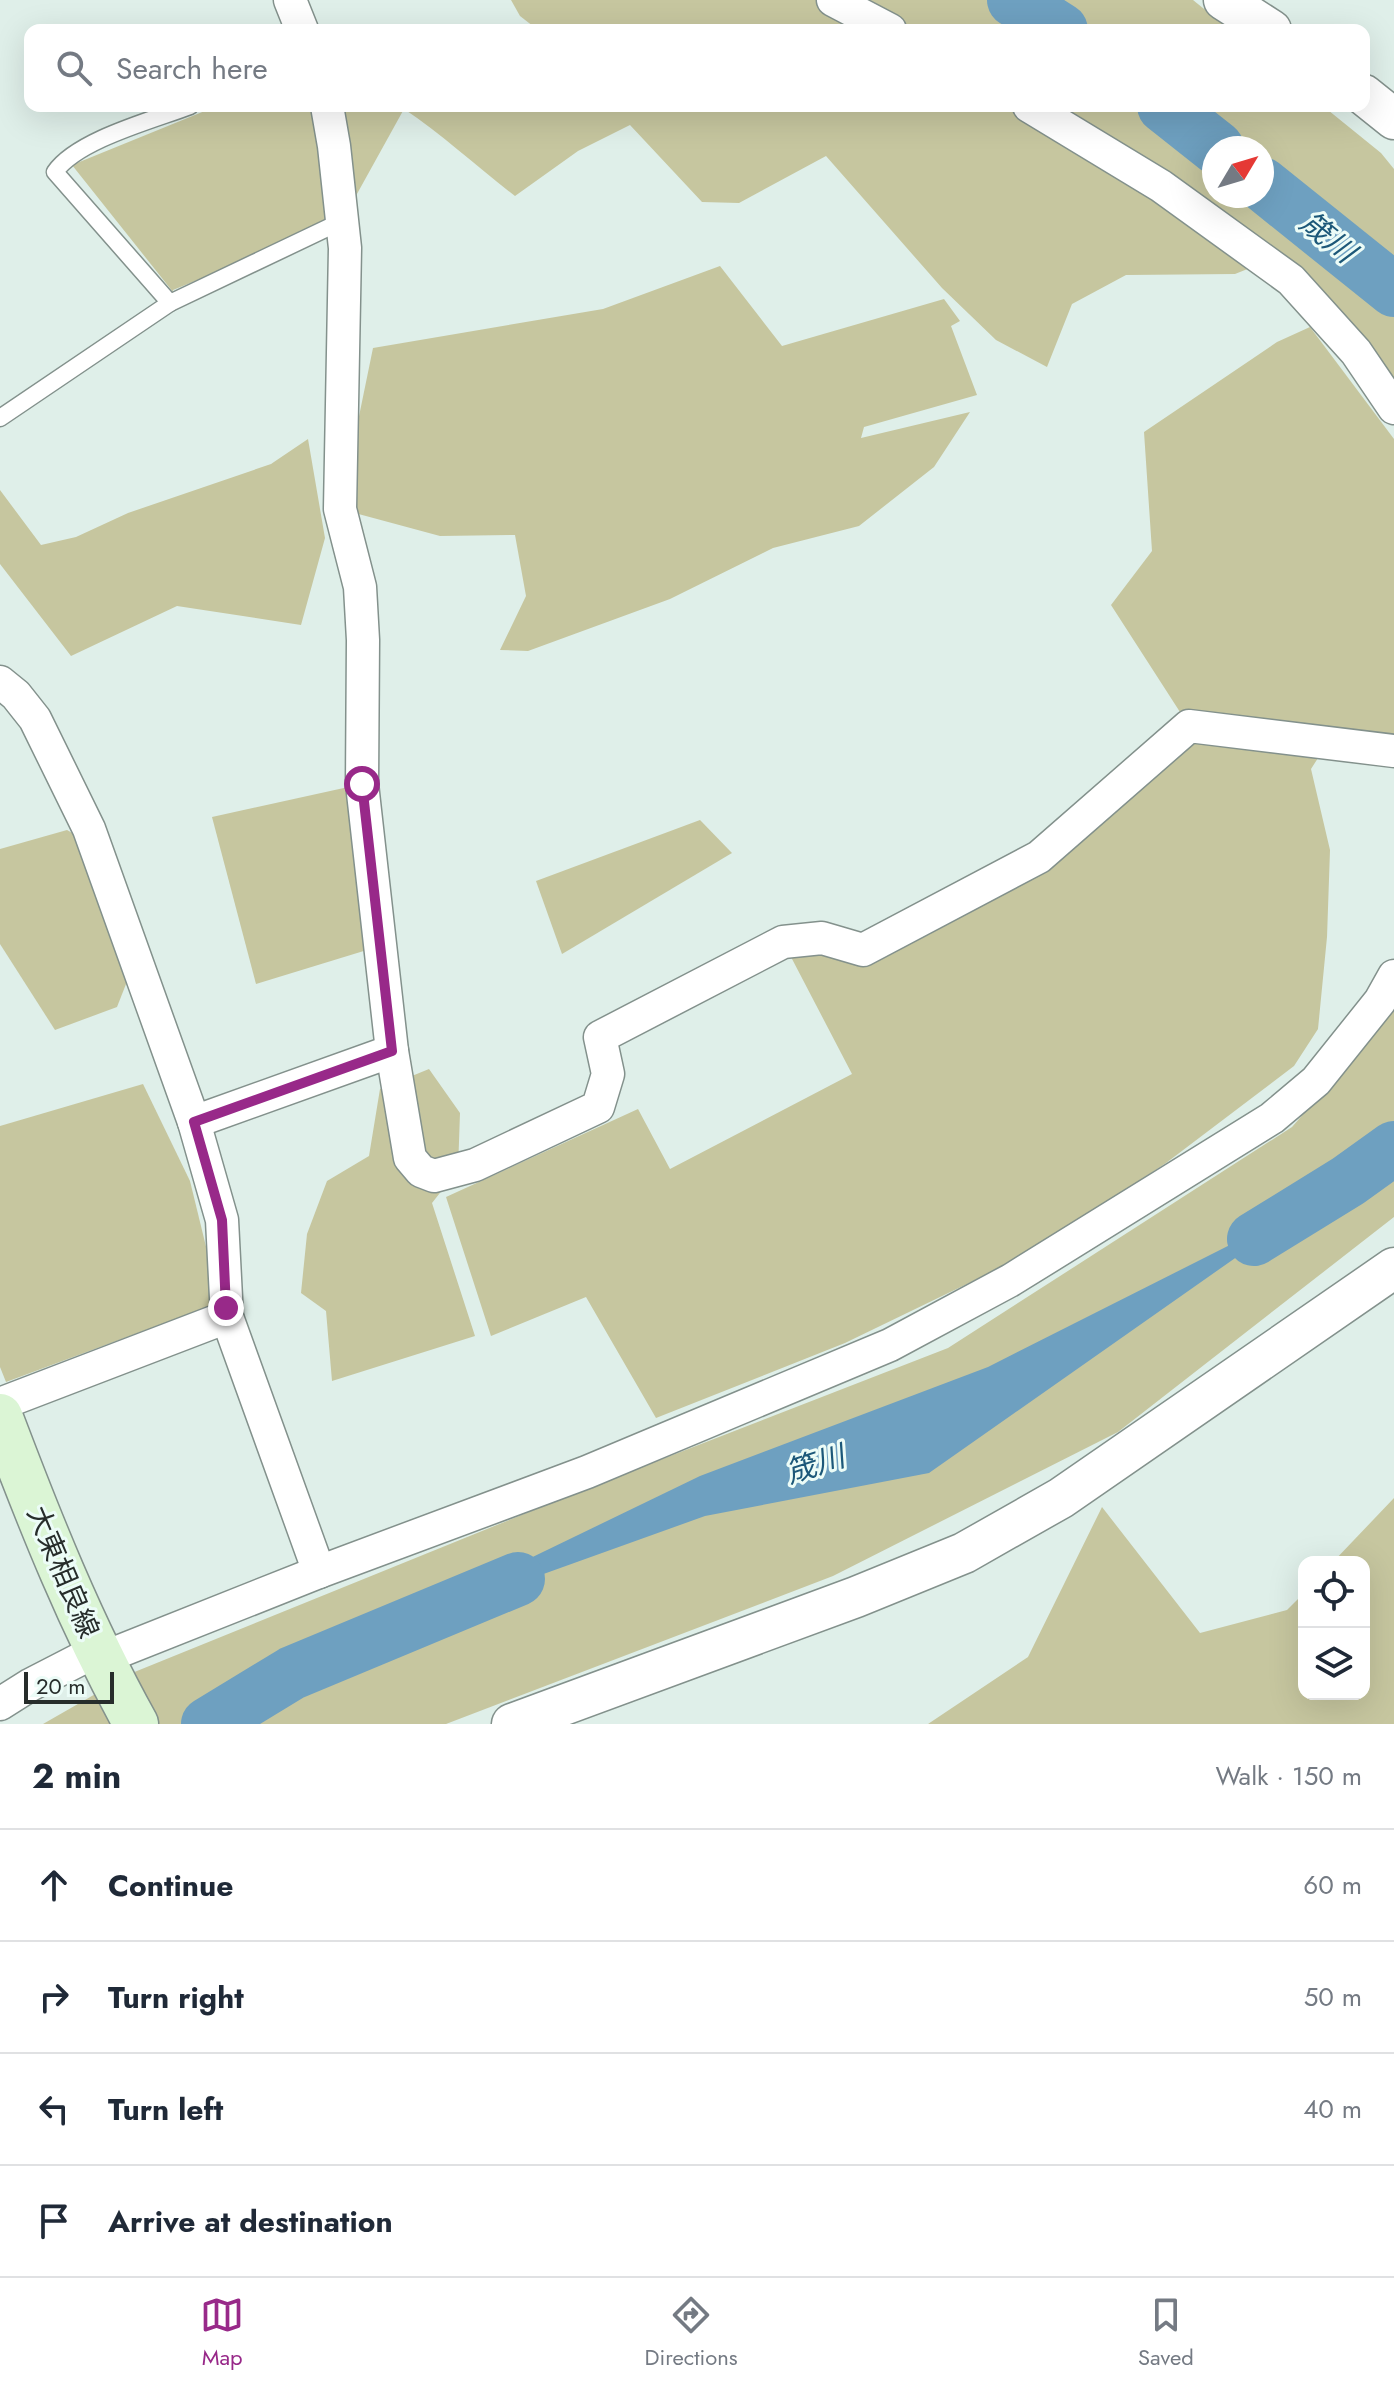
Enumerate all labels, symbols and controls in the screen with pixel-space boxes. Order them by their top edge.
search box [24,24,1370,112]
icon: search [52,46,96,90]
text: Search here [116,47,268,90]
north arrow [1202,136,1274,208]
water label: 筬川 [1291,201,1367,274]
route start [344,766,380,802]
route end [208,1290,244,1326]
water label: 筬川 [780,1433,853,1494]
street label: 大東相良線 [17,1500,109,1644]
map controls [1298,1556,1370,1700]
button: locate [1298,1556,1370,1628]
button: layers [1298,1628,1370,1700]
scale bar [24,1668,114,1704]
text: 20 m [36,1670,85,1702]
text: 2 min [32,1752,121,1801]
text: Walk · 150 m [1215,1757,1362,1795]
icon: ahead [32,1863,76,1907]
text: Continue [108,1864,234,1907]
text: 60 m [1303,1866,1362,1904]
icon: right [32,1975,76,2019]
text: Turn right [108,1976,244,2019]
text: 50 m [1304,1978,1362,2016]
icon: left [32,2087,76,2131]
text: Turn left [108,2088,223,2131]
text: 40 m [1303,2090,1362,2128]
icon: arrive [32,2199,76,2243]
text: Arrive at destination [108,2200,393,2243]
tab: Map [200,2293,244,2373]
tab: Directions [645,2293,738,2373]
tab: Saved [1138,2293,1194,2373]

